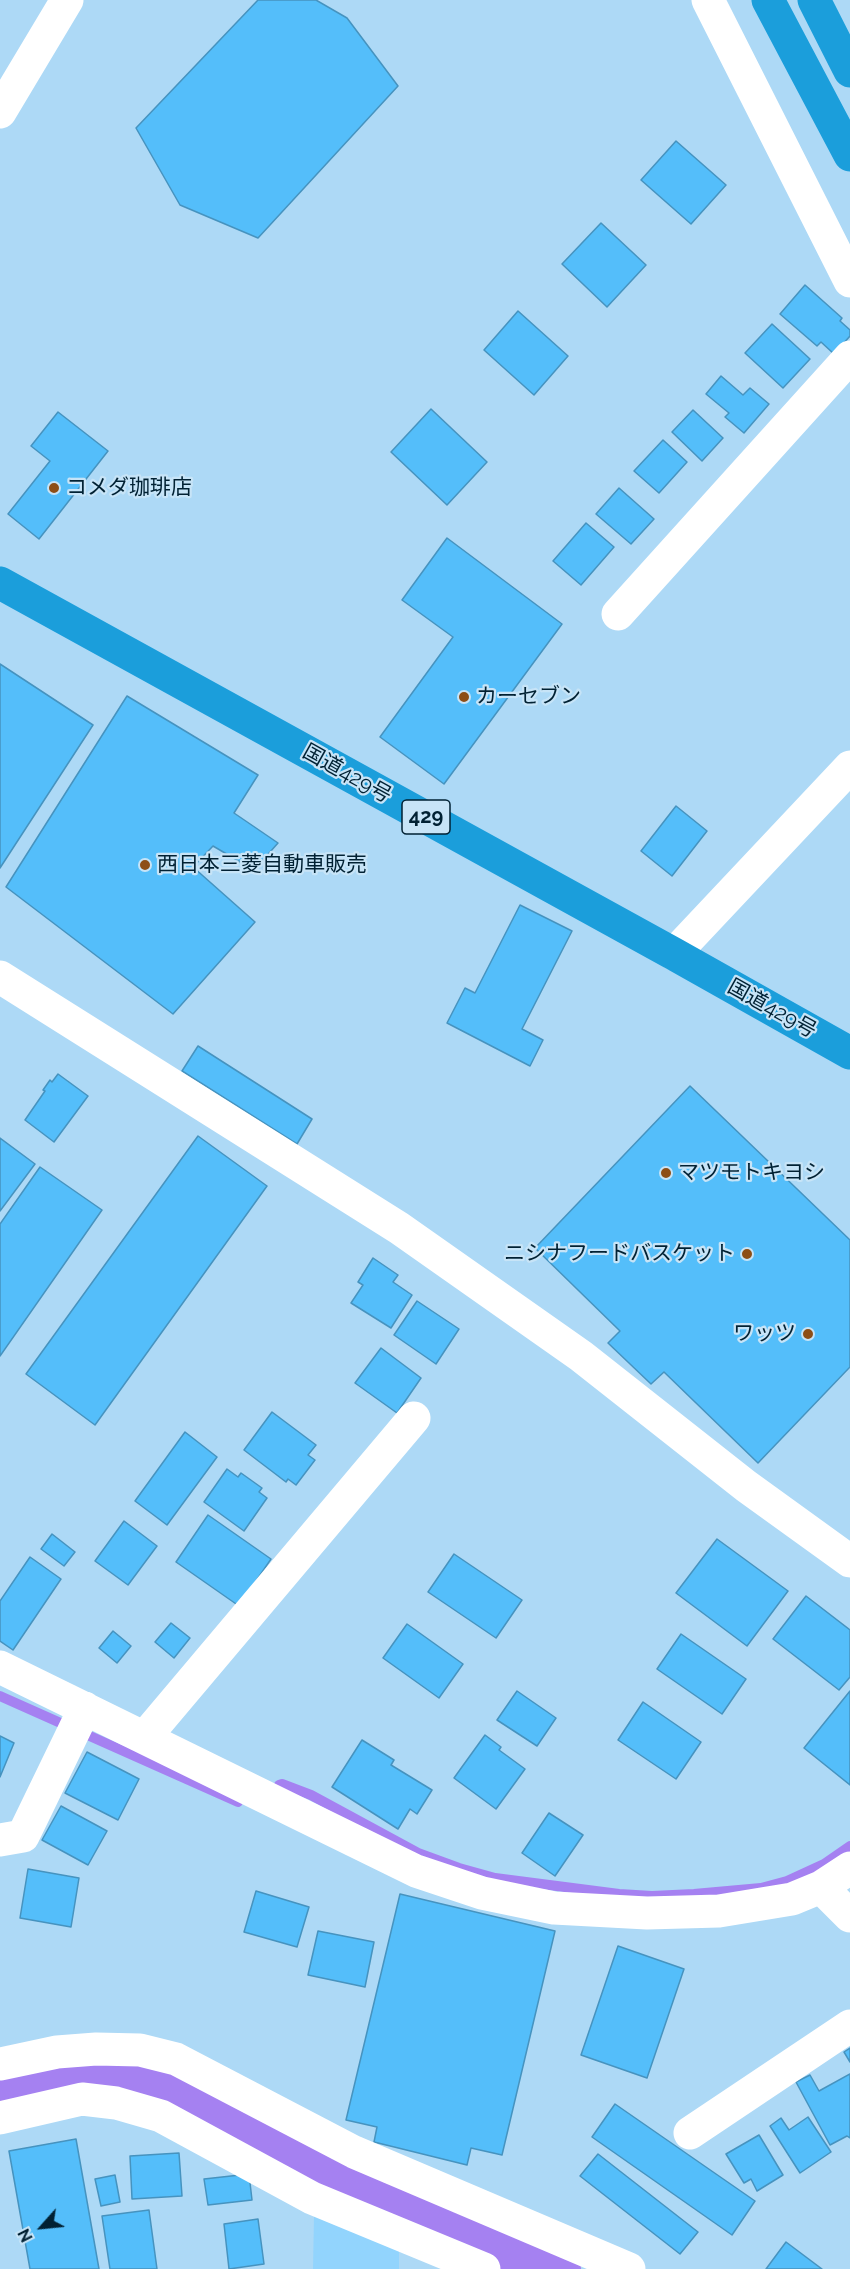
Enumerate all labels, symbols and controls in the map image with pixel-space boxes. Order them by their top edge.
place label: コメダ珈琲店 [66,475,192,501]
marker: コメダ珈琲店 [47,481,61,495]
place label: カーセブン [476,684,581,710]
marker: カーセブン [457,690,471,704]
street label: 国道429号 [298,739,396,809]
road number: 429 [402,800,450,834]
place label: 西日本三菱自動車販売 [157,852,367,878]
marker: 西日本三菱自動車販売 [138,858,152,872]
street label: 国道429号 [723,974,821,1044]
place label: マツモトキヨシ [678,1160,825,1186]
marker: マツモトキヨシ [659,1166,673,1180]
place label: ニシナフードバスケット [504,1241,735,1267]
marker: ニシナフードバスケット [740,1247,754,1261]
place label: ワッツ [733,1321,796,1347]
marker: ワッツ [801,1327,815,1341]
north arrow [12,2197,72,2257]
text: N [14,2226,37,2245]

